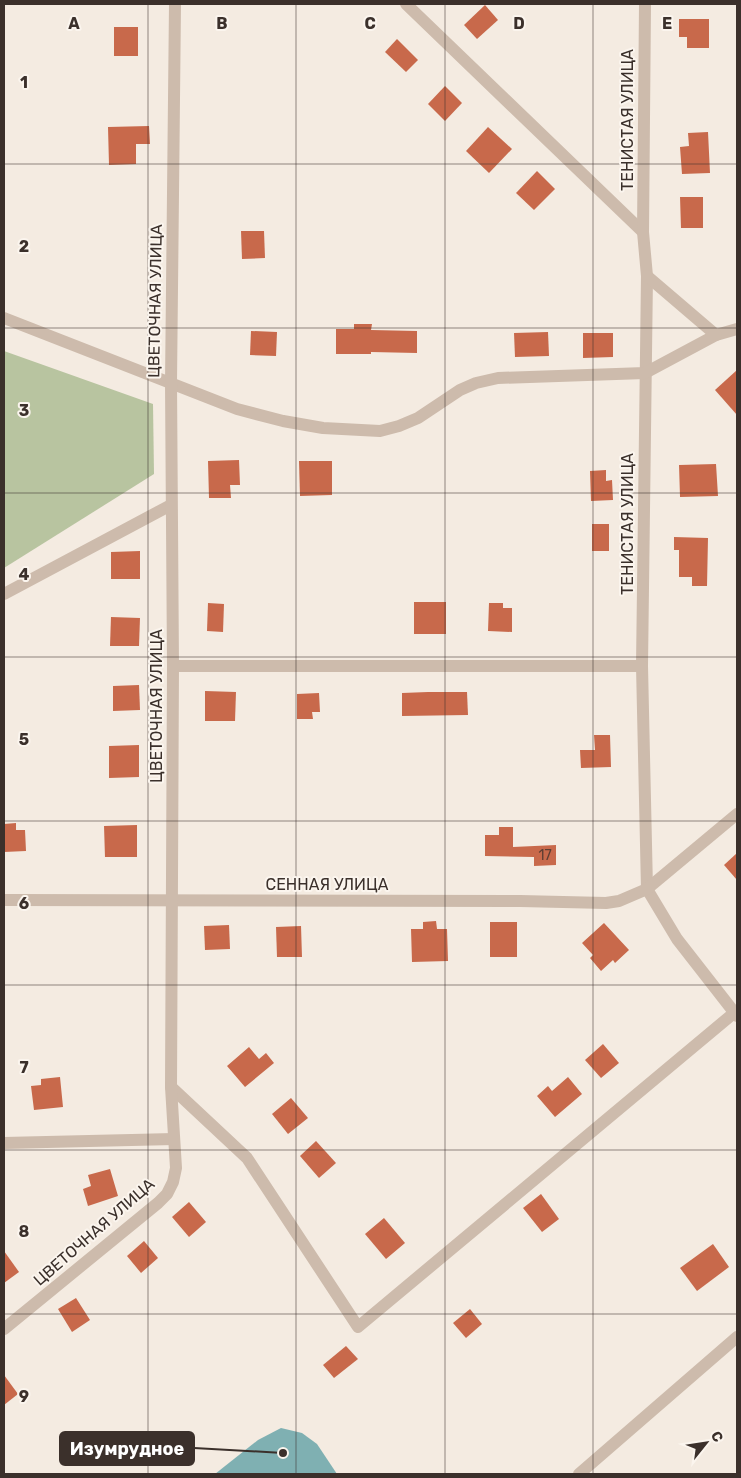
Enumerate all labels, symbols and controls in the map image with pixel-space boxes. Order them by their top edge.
text: A [68,14,80,33]
text: B [216,14,228,33]
text: C [364,14,376,33]
text: D [513,14,525,33]
text: E [662,14,672,33]
street label: ТЕНИСТАЯ УЛИЦА [618,49,637,191]
text: 1 [20,73,28,92]
street label: ЦВЕТОЧНАЯ УЛИЦА [144,224,166,378]
text: 2 [19,237,29,256]
text: 3 [19,401,29,420]
street label: ТЕНИСТАЯ УЛИЦА [618,453,637,595]
text: 4 [19,565,30,584]
street label: ЦВЕТОЧНАЯ УЛИЦА [147,629,166,783]
text: 5 [19,730,29,749]
house number: 17 [538,847,552,864]
street label: СЕННАЯ УЛИЦА [266,875,389,894]
text: 6 [19,894,29,913]
text: 7 [19,1058,29,1077]
street label: ЦВЕТОЧНАЯ УЛИЦА [30,1174,158,1290]
text: 8 [19,1222,30,1241]
text: 9 [19,1387,29,1406]
north arrow [681,1418,731,1468]
text: С [707,1428,727,1445]
callout: Изумрудное [60,1432,194,1465]
text: Изумрудное [70,1438,185,1460]

